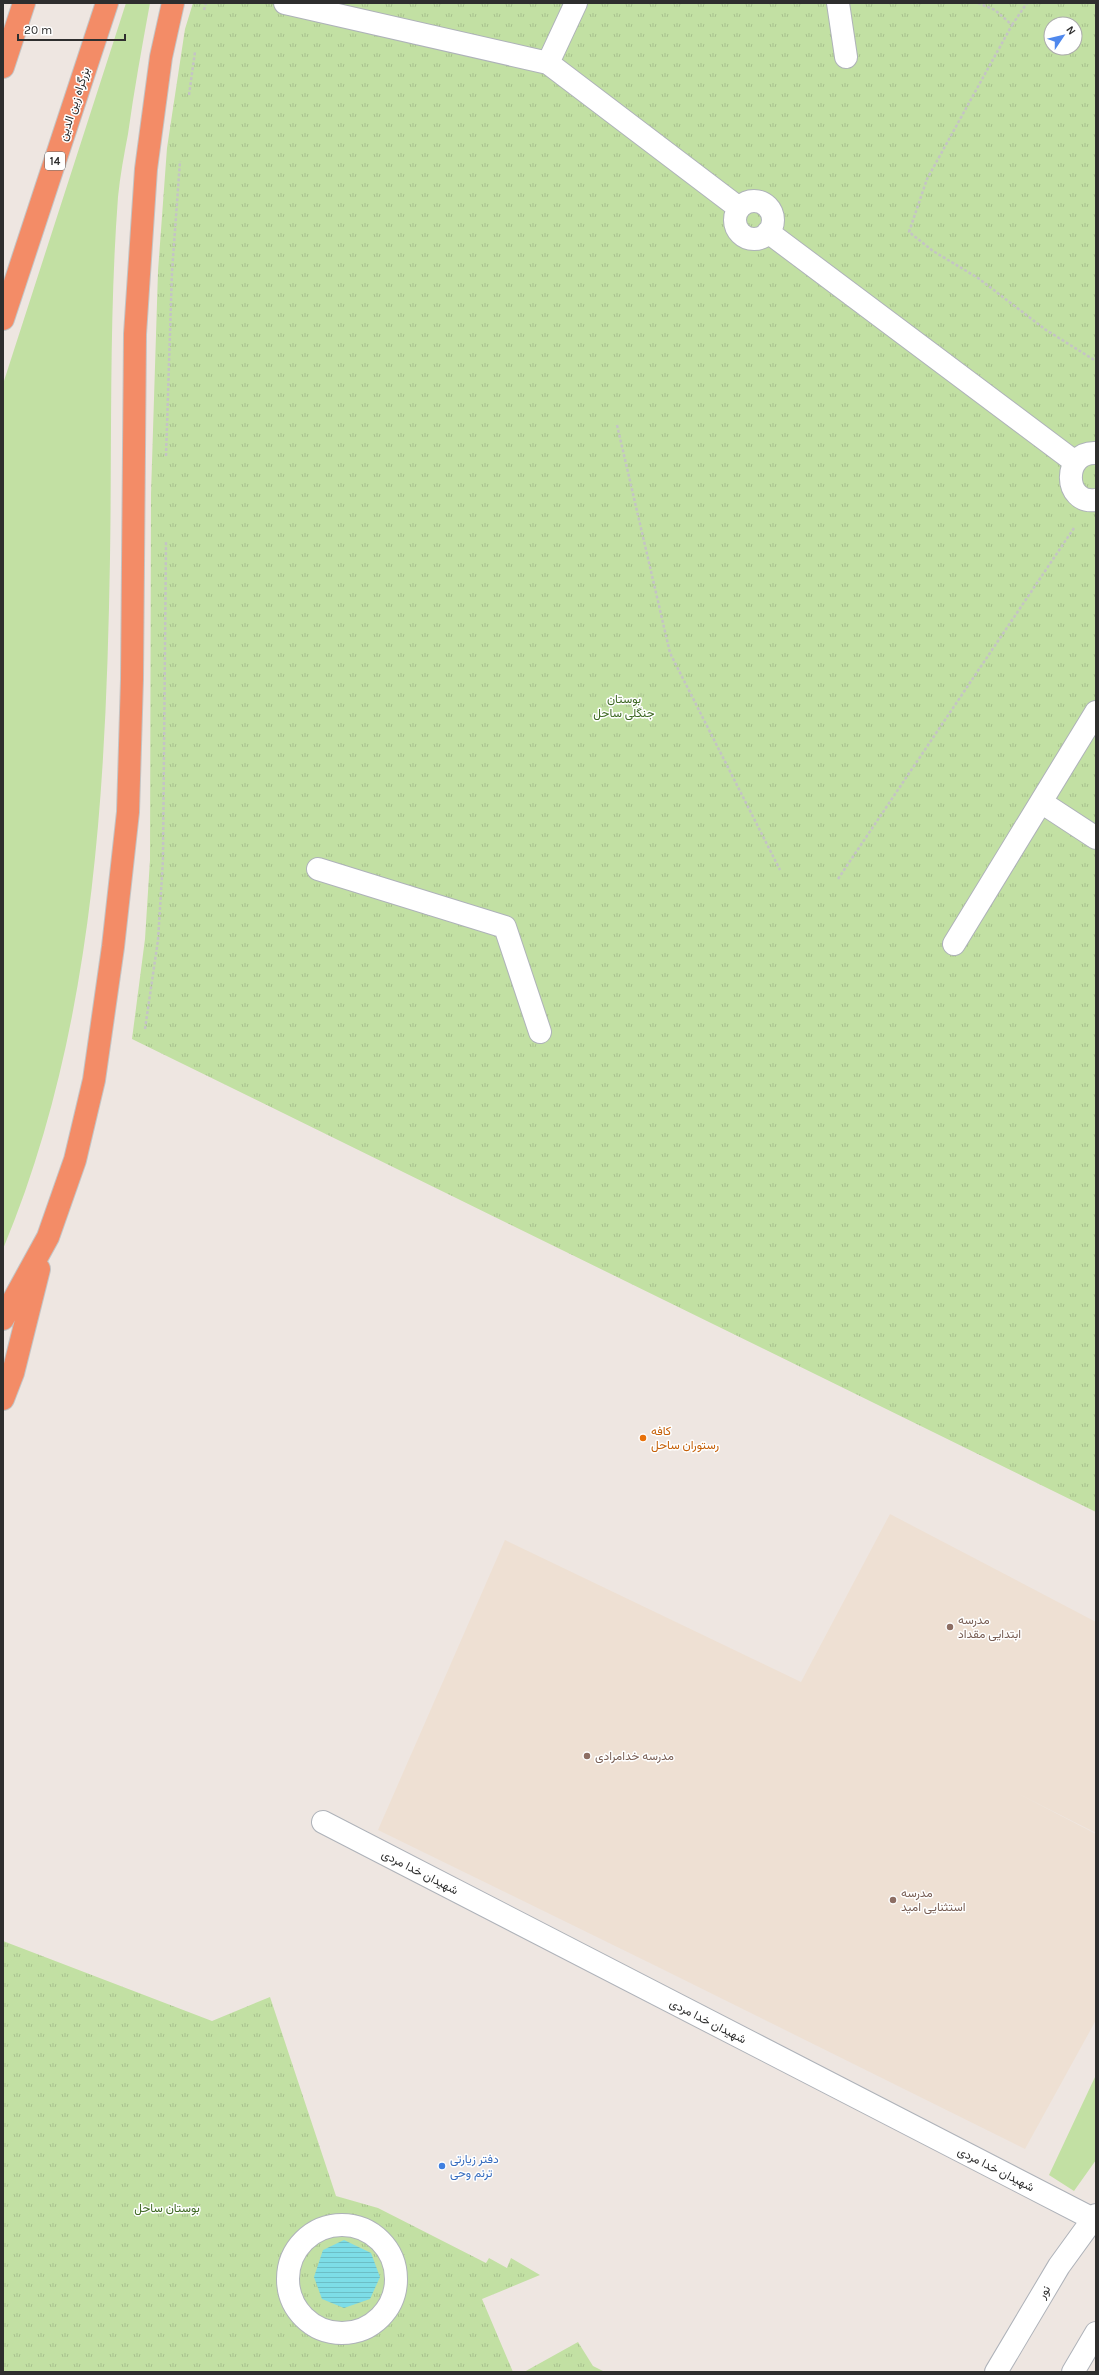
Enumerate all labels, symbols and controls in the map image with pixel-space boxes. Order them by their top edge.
scale bar [18,16,125,42]
north arrow [1043,16,1083,56]
text: 20 m [24,23,52,37]
text: N [1063,24,1078,38]
street label: بزرگراه زین الدین [56,65,93,143]
road number: 14 [45,152,65,170]
park label: بوستان جنگلی ساحل [593,692,655,721]
place label: کافه رستوران ساحل [651,1424,719,1453]
marker: کافه رستوران ساحل [638,1433,648,1443]
place label: مدرسه ابتدایی مقداد [958,1613,1021,1642]
marker: مدرسه ابتدایی مقداد [945,1622,955,1632]
place label: مدرسه خدامرادی [595,1749,674,1764]
marker: مدرسه خدامرادی [582,1751,592,1761]
street label: شهیدان خدا مردی [379,1847,461,1898]
place label: مدرسه استثنایی امید [901,1886,966,1915]
marker: مدرسه استثنایی امید [888,1895,898,1905]
street label: شهیدان خدا مردی [667,1996,749,2047]
street label: شهیدان خدا مردی [955,2144,1037,2195]
place label: دفتر زیارتی ترنم وحی [450,2152,499,2181]
marker: دفتر زیارتی ترنم وحی [437,2161,447,2171]
park label: بوستان ساحل [134,2201,200,2216]
street label: نور [1034,2283,1054,2302]

